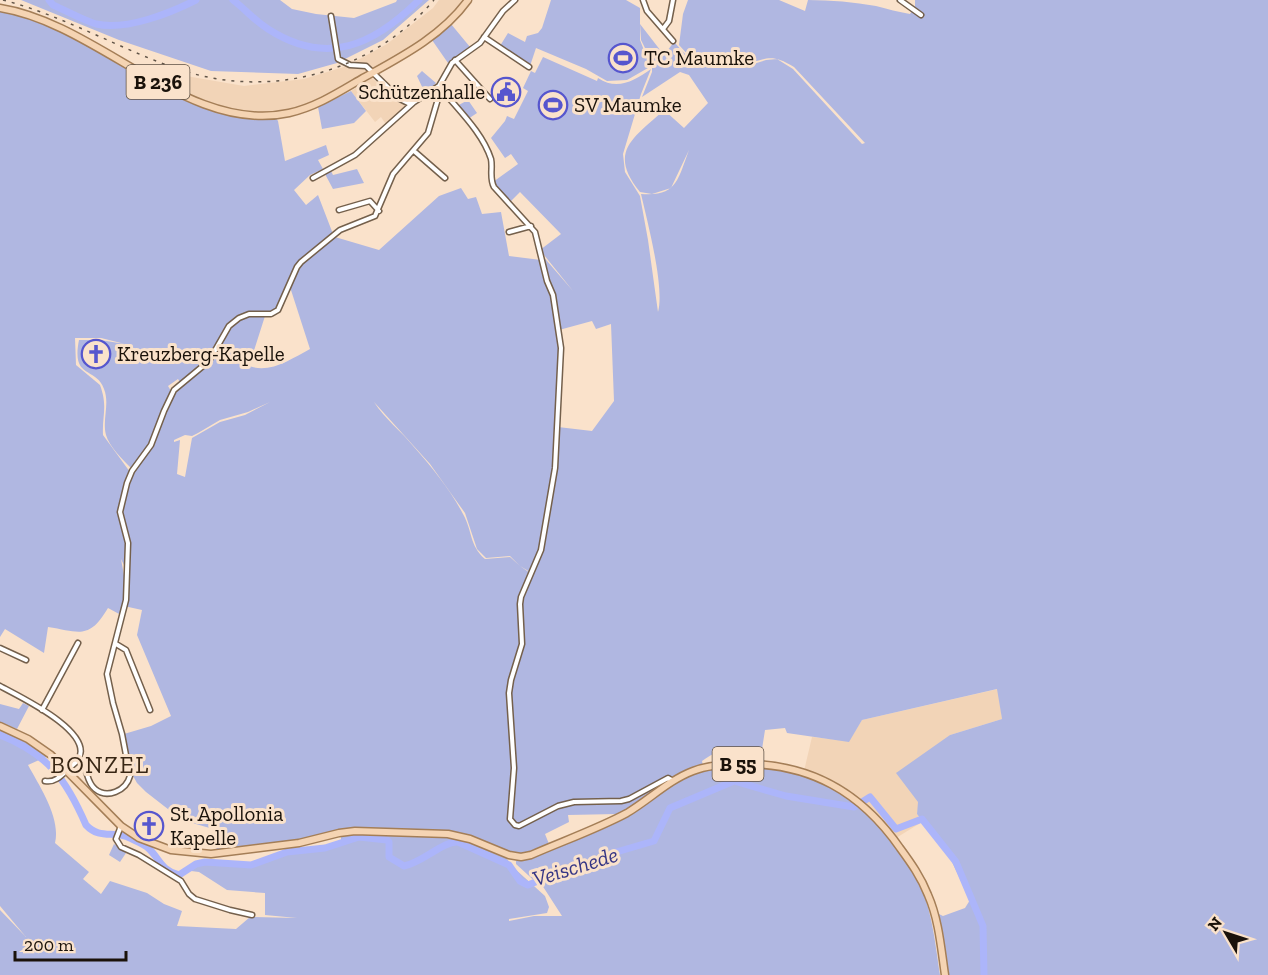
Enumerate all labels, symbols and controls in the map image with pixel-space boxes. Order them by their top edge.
sports icon: TC Maumke [607,42,639,74]
place label: TC Maumke [644,45,754,70]
road number: B 236 [126,65,190,99]
public building icon: Schützenhalle [490,76,522,108]
place label: Schützenhalle [358,79,485,104]
sports icon: SV Maumke [537,89,569,121]
place label: SV Maumke [574,92,682,117]
church icon: Kreuzberg-Kapelle [80,338,112,370]
place label: Kreuzberg-Kapelle [117,341,285,366]
road number: B 55 [712,747,764,781]
district label: BONZEL [50,750,150,779]
place label: St. Apollonia Kapelle [170,801,283,850]
church icon: St. Apollonia Kapelle [133,810,165,842]
water label: Veischede [529,841,621,892]
north arrow [1196,903,1256,963]
text: N [1204,913,1226,935]
scale bar [15,924,126,962]
text: 200 m [24,934,74,956]

